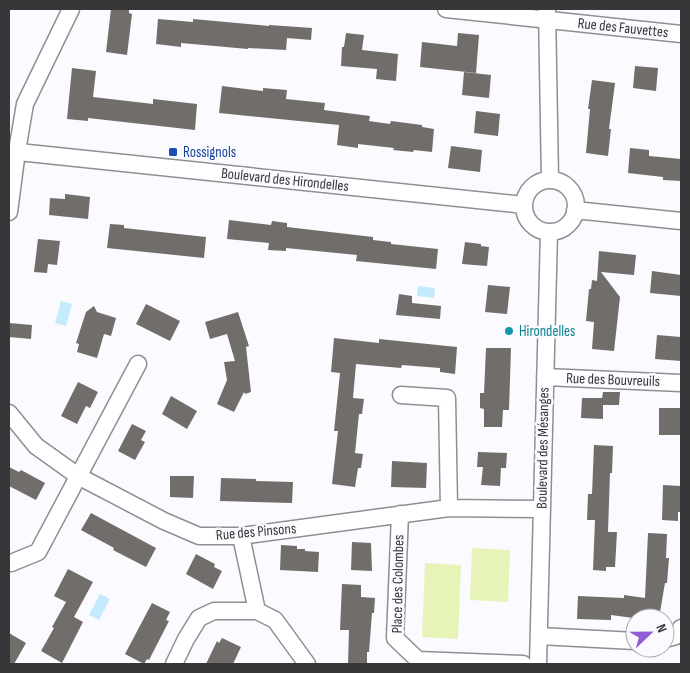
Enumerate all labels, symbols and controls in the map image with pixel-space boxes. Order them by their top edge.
street label: Rue des Fauvettes [577,14,669,42]
place label: Rossignols [183,143,236,162]
marker: Rossignols [167,146,179,158]
street label: Boulevard des Hirondelles [220,164,350,196]
place label: Hirondelles [519,322,575,341]
marker: Hirondelles [503,325,515,337]
street label: Rue des Bouvreuils [566,369,660,391]
street label: Boulevard des Mésanges [532,387,554,509]
street label: Rue des Pinsons [215,519,297,545]
street label: Place des Colombes [388,534,408,634]
north arrow [625,608,675,658]
text: N [652,622,671,635]

